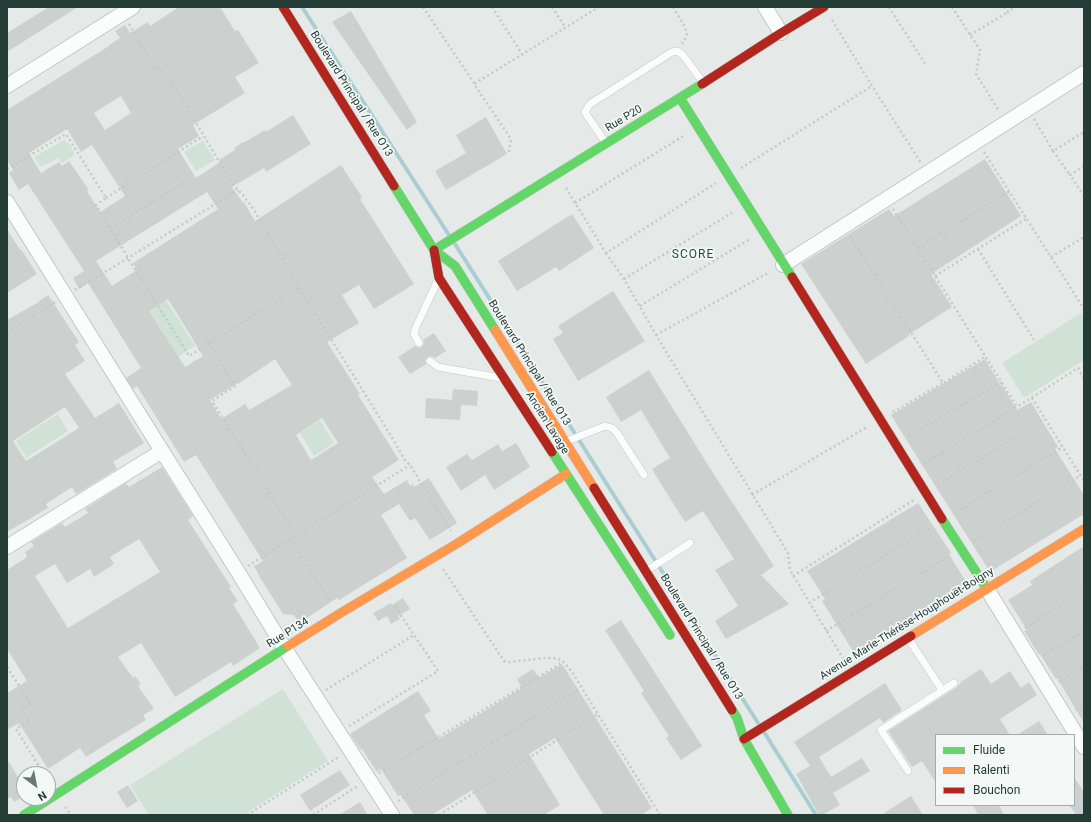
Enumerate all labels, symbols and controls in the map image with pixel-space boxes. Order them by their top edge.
street label: Boulevard Principal / Rue O13 [307,29,395,159]
street label: Rue P20 [603,103,645,135]
district label: SCORE [672,248,714,262]
street label: Boulevard Principal / Rue O13 [485,298,573,428]
street label: Ancien Lavage [522,389,572,457]
street label: Avenue Marie-Thérèse-Houphouët-Boigny [818,565,996,683]
street label: Boulevard Principal / Rue O13 [657,572,745,702]
street label: Rue P134 [265,615,311,651]
legend [935,734,1075,806]
text: Fluide [973,743,1005,757]
text: Ralenti [973,763,1010,777]
north arrow [16,766,56,806]
text: Bouchon [973,783,1020,797]
text: N [35,788,49,803]

